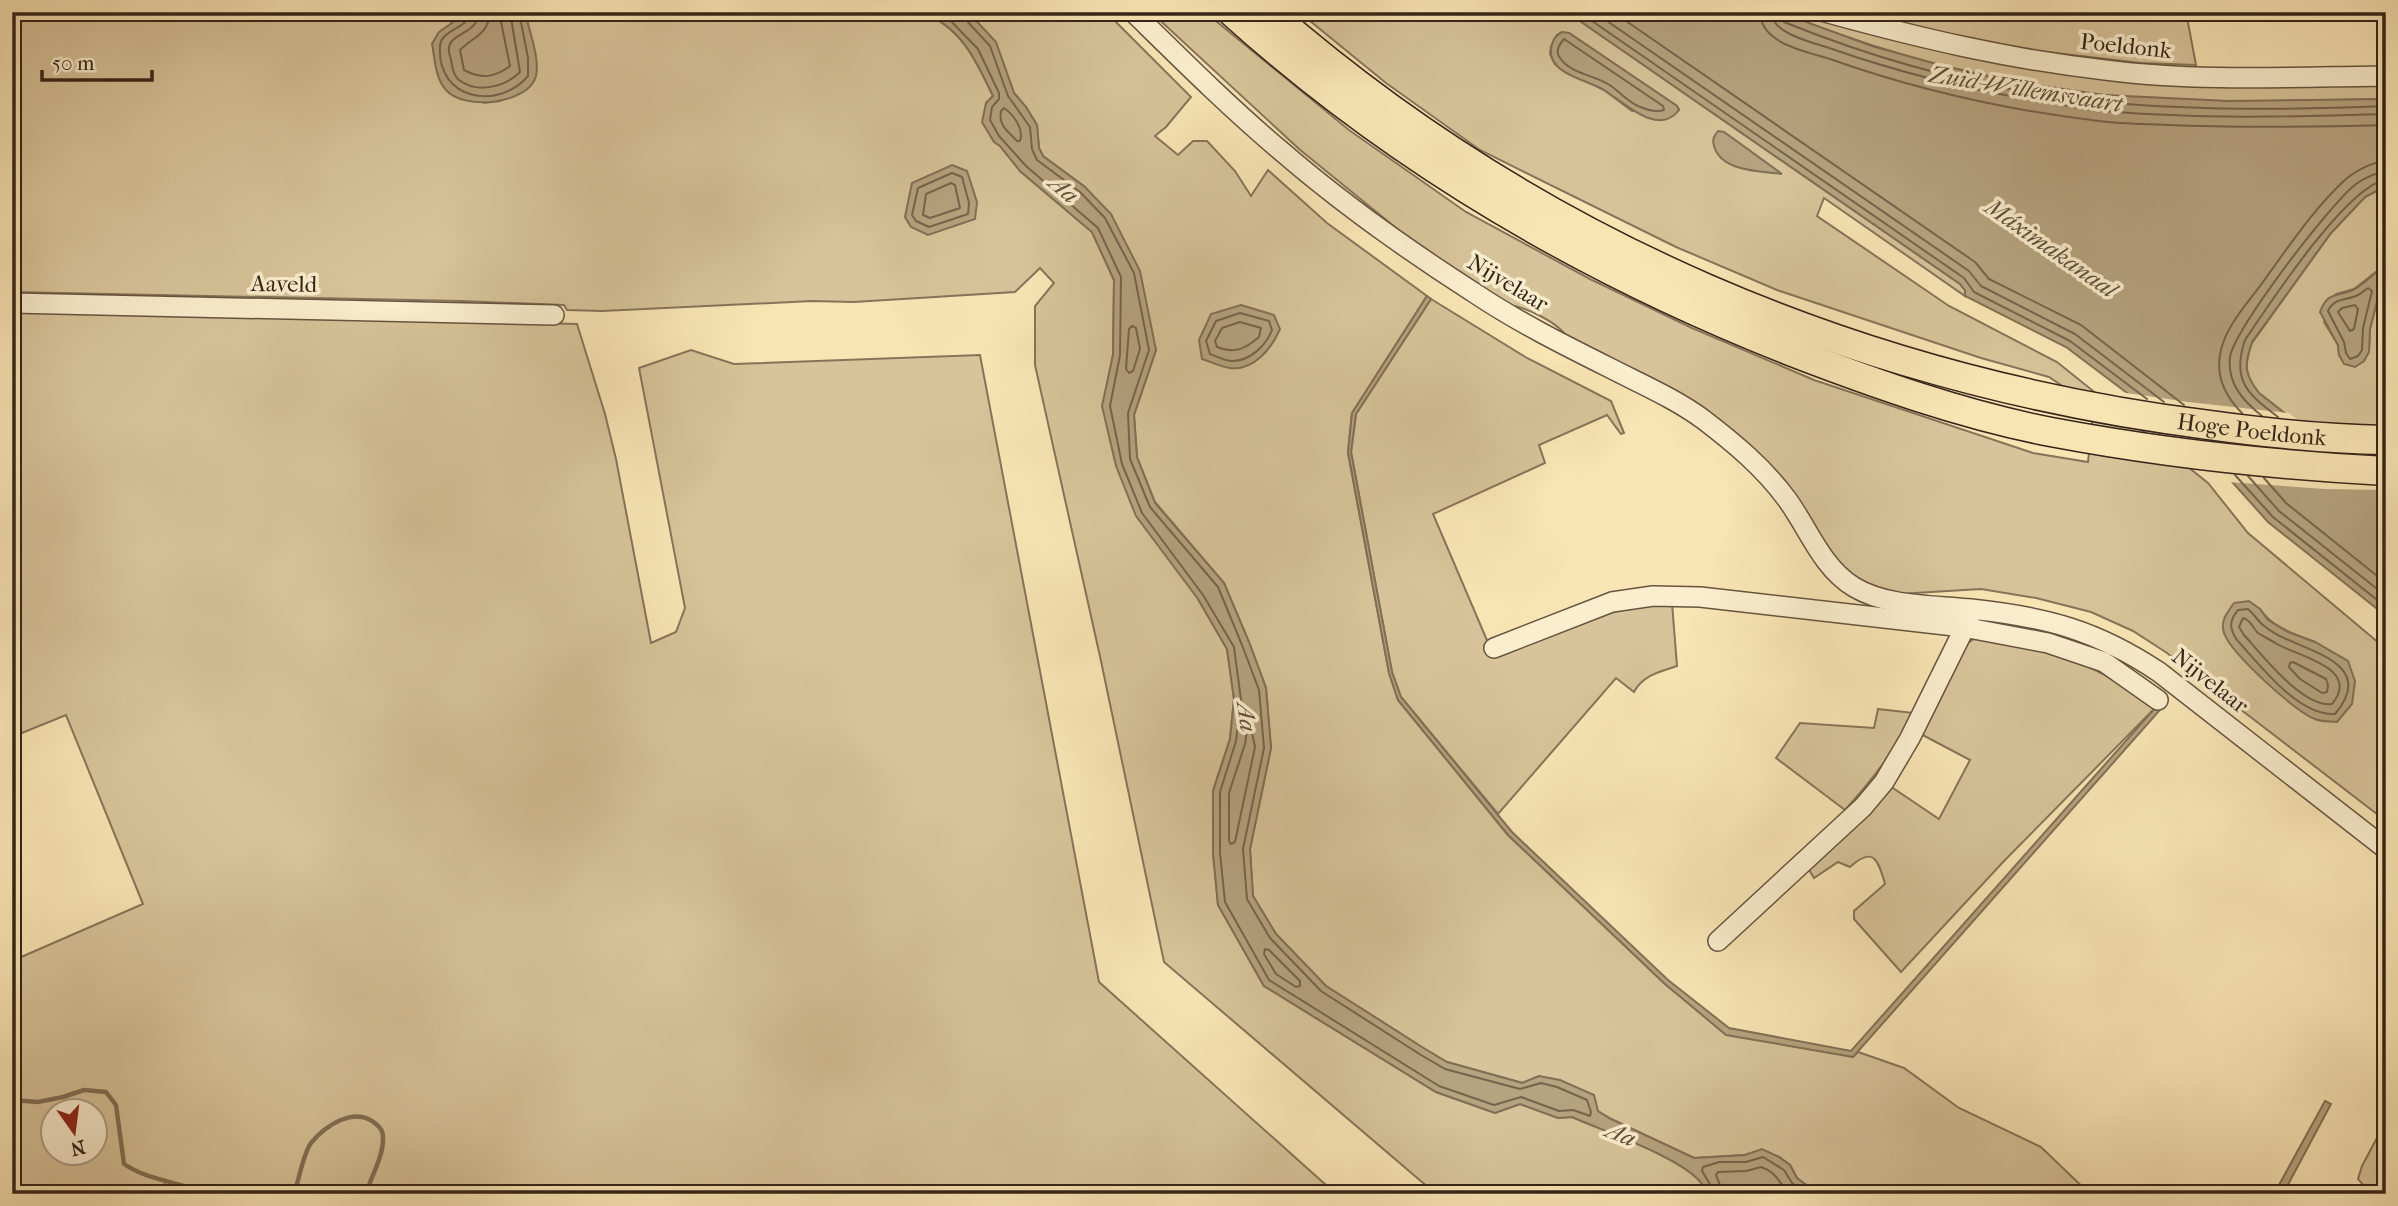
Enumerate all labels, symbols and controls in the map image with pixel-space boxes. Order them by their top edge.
street label: Poeldonk [2079,28,2174,64]
scale bar [42,38,152,82]
text: 50 m [52,51,95,75]
water label: Zuid-Willemsvaart [1926,60,2126,118]
water label: Aa [1042,167,1084,209]
water label: Máximakanaal [1978,191,2125,305]
street label: Nijvelaar [1463,248,1553,318]
street label: Aaveld [250,270,318,298]
street label: Hoge Poeldonk [2175,407,2328,451]
street label: Nijvelaar [2166,643,2254,719]
water label: Aa [1231,698,1263,733]
north arrow [38,1098,108,1168]
water label: Aa [1599,1114,1640,1153]
text: N [68,1135,88,1160]

